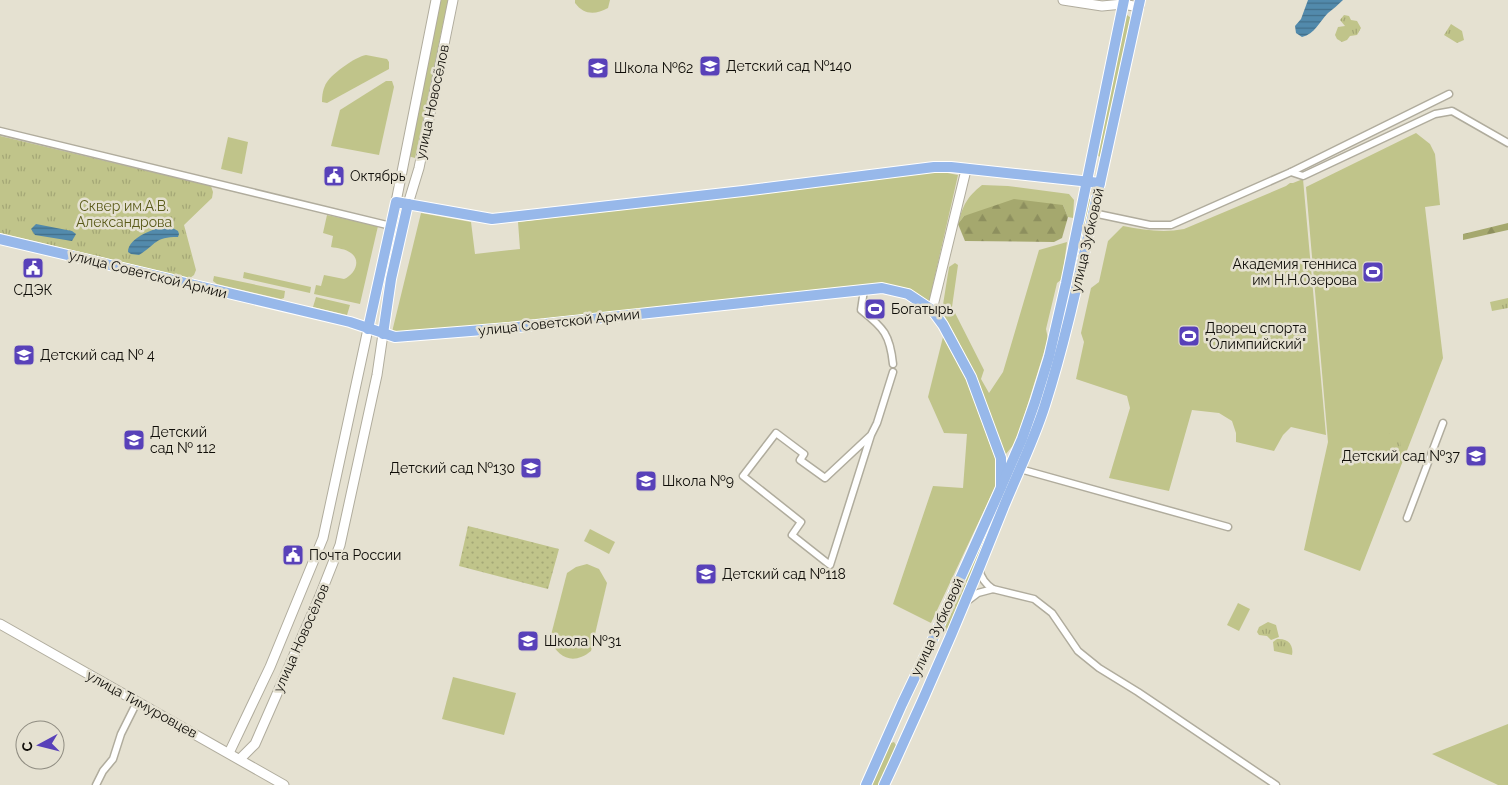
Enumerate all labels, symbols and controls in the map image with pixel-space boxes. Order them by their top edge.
street label: улица Новосёлов [412,43,452,161]
school or university icon: Детский сад №140 [698,54,722,78]
school or university icon: Школа №62 [586,56,610,80]
place label: Детский сад №140 [726,58,852,74]
place label: Школа №62 [614,60,693,76]
public building icon: Октябрь [322,164,346,188]
place label: Октябрь [350,168,406,184]
street label: улица Зубковой [1067,186,1107,294]
park label: Сквер им.А.В. Александрова [76,198,172,230]
street label: улица Советской Армии [67,247,229,301]
public building icon: СДЭК [21,256,45,280]
place label: Академия тенниса им Н.Н.Озерова [1233,256,1357,288]
sports icon: Академия тенниса им Н.Н.Озерова [1361,260,1385,284]
place label: СДЭК [14,282,53,298]
sports icon: Богатырь [863,297,887,321]
place label: Богатырь [891,301,953,317]
street label: улица Советской Армии [477,306,641,338]
place label: Дворец спорта "Олимпийский" [1205,320,1307,352]
sports icon: Дворец спорта "Олимпийский" [1177,324,1201,348]
school or university icon: Детский сад № 4 [12,343,36,367]
place label: Детский сад № 4 [40,347,155,363]
place label: Детский сад № 112 [150,424,216,456]
school or university icon: Детский сад № 112 [122,428,146,452]
school or university icon: Детский сад №37 [1464,444,1488,468]
place label: Детский сад №37 [1342,448,1460,464]
school or university icon: Детский сад №130 [519,456,543,480]
place label: Детский сад №130 [389,460,515,476]
school or university icon: Школа №9 [634,469,658,493]
place label: Школа №9 [662,473,734,489]
public building icon: Почта России [281,543,305,567]
place label: Почта России [309,547,401,563]
school or university icon: Детский сад №118 [694,562,718,586]
place label: Детский сад №118 [722,566,846,582]
street label: улица Зубковой [907,575,967,679]
street label: улица Новосёлов [270,581,332,695]
school or university icon: Школа №31 [516,629,540,653]
place label: Школа №31 [544,633,621,649]
street label: улица Тимуровцев [84,667,200,741]
north arrow [15,720,65,770]
text: С [19,740,36,752]

